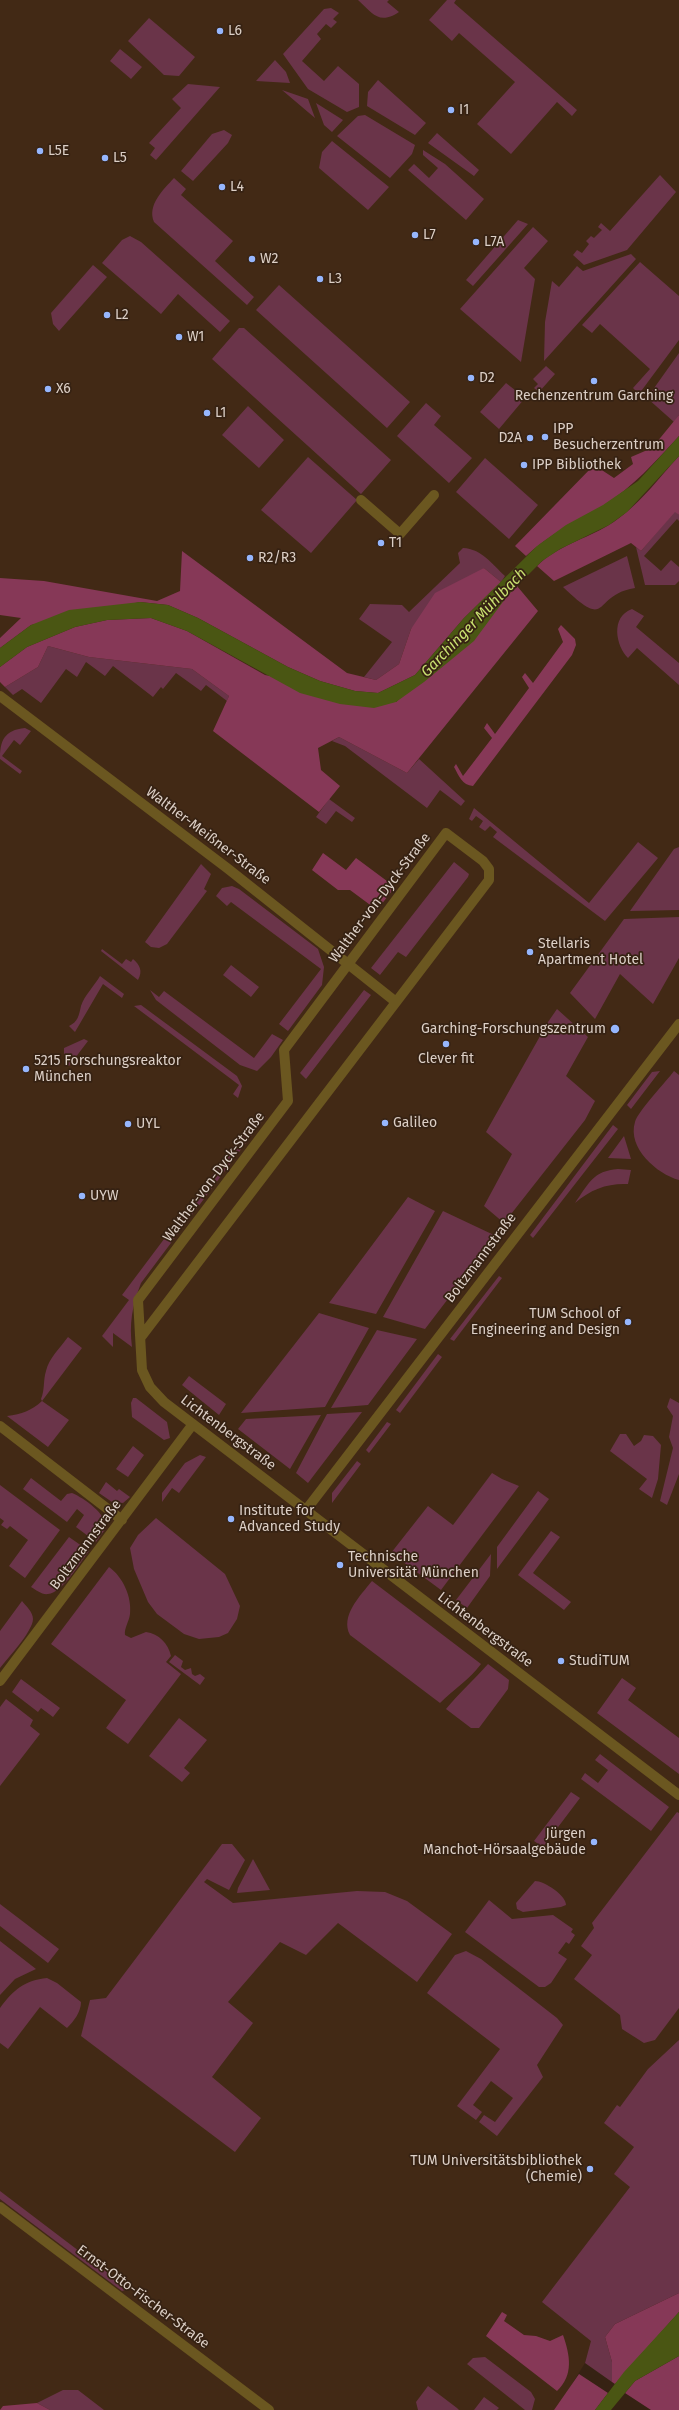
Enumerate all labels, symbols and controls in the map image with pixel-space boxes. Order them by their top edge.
place label: L6 [228,23,242,39]
marker: L6 [215,26,225,36]
place label: I1 [459,102,469,118]
marker: I1 [446,105,456,115]
place label: L5E [48,143,69,159]
marker: L5E [35,146,45,156]
place label: L5 [113,150,127,166]
marker: L5 [100,153,110,163]
place label: L4 [230,179,244,195]
marker: L4 [217,182,227,192]
place label: L7 [423,227,436,243]
marker: L7 [410,230,420,240]
place label: L7A [484,234,504,250]
marker: L7A [471,237,481,247]
place label: W2 [260,251,278,267]
marker: W2 [247,254,257,264]
place label: L3 [328,271,342,287]
marker: L3 [315,274,325,284]
place label: L2 [115,307,129,323]
marker: L2 [102,310,112,320]
place label: W1 [187,329,204,345]
marker: W1 [174,332,184,342]
place label: D2 [479,370,495,386]
marker: D2 [466,373,476,383]
marker: Rechenzentrum Garching [589,376,599,386]
place label: X6 [56,381,71,397]
marker: X6 [43,384,53,394]
place label: Rechenzentrum Garching [515,388,673,404]
place label: L1 [215,405,226,421]
marker: L1 [202,408,212,418]
place label: IPP Besucherzentrum [553,421,664,454]
place label: D2A [498,430,522,446]
marker: IPP Besucherzentrum [540,432,550,442]
marker: D2A [525,433,535,443]
place label: IPP Bibliothek [532,457,621,473]
marker: IPP Bibliothek [519,460,529,470]
place label: T1 [389,535,402,551]
marker: T1 [376,538,386,548]
place label: R2/R3 [258,550,296,566]
marker: R2/R3 [245,553,255,563]
water label: Garchinger Mühlbach [417,565,531,681]
street label: Walther-Meißner-Straße [142,784,274,888]
street label: Walther-von-Dyck-Straße [326,830,434,966]
place label: Stellaris Apartment Hotel [538,936,643,968]
marker: Stellaris Apartment Hotel [525,947,535,957]
place label: Garching-Forschungszentrum [421,1021,606,1037]
marker: Garching-Forschungszentrum [609,1023,621,1035]
marker: Clever fit [441,1039,451,1049]
place label: Clever fit [418,1051,474,1067]
place label: 5215 Forschungsreaktor München [34,1053,181,1086]
marker: 5215 Forschungsreaktor München [21,1064,31,1074]
street label: Walther-von-Dyck-Straße [160,1109,268,1245]
place label: Galileo [393,1115,437,1131]
place label: UYL [136,1116,160,1132]
marker: Galileo [380,1118,390,1128]
marker: UYL [123,1119,133,1129]
place label: UYW [90,1188,119,1204]
marker: UYW [77,1191,87,1201]
street label: Boltzmannstraße [442,1210,520,1306]
place label: TUM School of Engineering and Design [471,1306,620,1338]
marker: TUM School of Engineering and Design [623,1317,633,1327]
street label: Lichtenbergstraße [177,1392,279,1474]
street label: Boltzmannstraße [47,1497,125,1593]
place label: Institute for Advanced Study [239,1503,340,1536]
marker: Institute for Advanced Study [226,1514,236,1524]
place label: Technische Universität München [348,1549,479,1582]
marker: Technische Universität München [335,1560,345,1570]
street label: Lichtenbergstraße [434,1589,536,1671]
place label: StudiTUM [569,1653,630,1669]
marker: StudiTUM [556,1656,566,1666]
place label: Jürgen Manchot-Hörsaalgebäude [423,1826,586,1858]
marker: Jürgen Manchot-Hörsaalgebäude [589,1837,599,1847]
place label: TUM Universitätsbibliothek (Chemie) [410,2153,582,2186]
marker: TUM Universitätsbibliothek (Chemie) [585,2164,595,2174]
street label: Ernst-Otto-Fischer-Straße [73,2242,213,2352]

